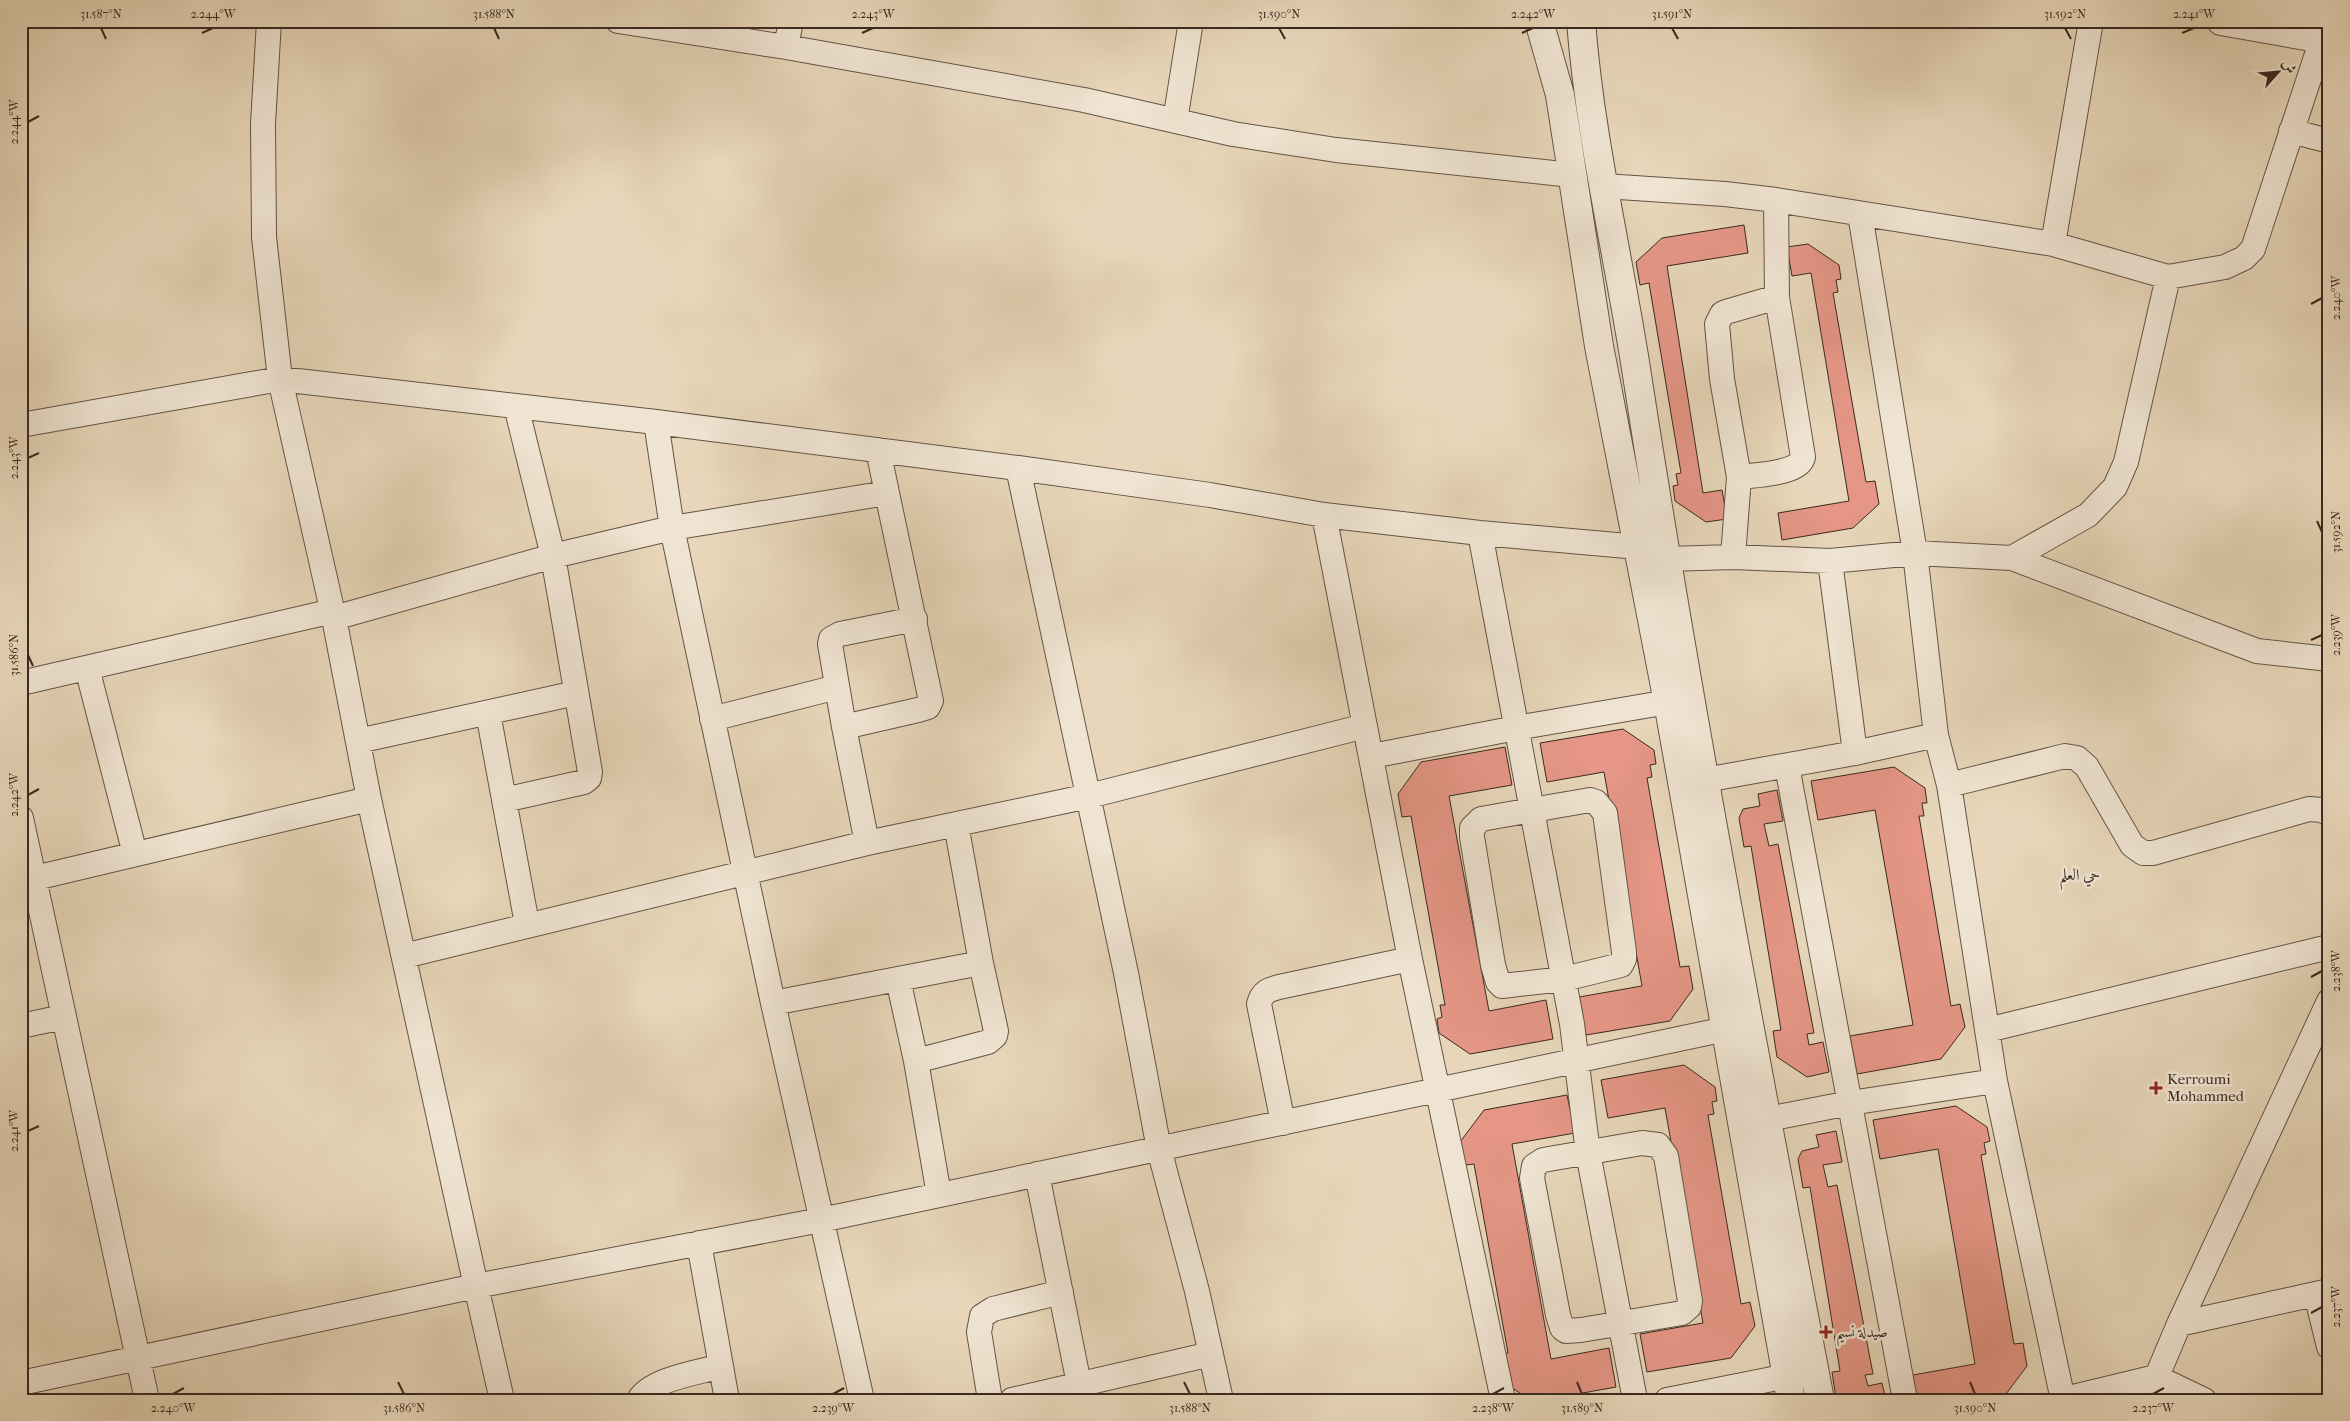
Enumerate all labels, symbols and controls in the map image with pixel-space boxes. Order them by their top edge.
text: 31.587°N [80,7,122,21]
text: 2.244°W [190,7,237,21]
text: 31.588°N [473,7,515,21]
text: 2.243°W [852,7,896,21]
text: 31.590°N [1258,7,1300,21]
text: 2.242°W [1511,7,1556,21]
text: 31.591°N [1652,7,1692,21]
text: 31.592°N [2044,7,2086,21]
text: 2.241°W [2173,7,2216,21]
north arrow [2252,48,2302,98]
text: ش [2278,56,2300,76]
text: 2.244°W [7,98,21,145]
text: 2.240°W [2329,275,2343,320]
text: 2.243°W [7,435,21,479]
text: 31.592°N [2329,511,2343,553]
text: 2.239°W [2329,613,2343,656]
text: 31.586°N [7,634,21,676]
text: 2.242°W [7,772,21,817]
district label: حي العلم [2060,865,2100,891]
text: 2.238°W [2329,949,2343,992]
place label: Kerroumi Mohammed [2167,1070,2245,1105]
marker: Kerroumi Mohammed [2149,1081,2163,1095]
text: 2.241°W [7,1109,21,1152]
text: 2.237°W [2329,1285,2343,1328]
place label: صيدلة نسيم [1836,1323,1888,1347]
marker: صيدلة نسيم [1820,1326,1832,1338]
text: 2.240°W [151,1401,196,1415]
text: 31.586°N [383,1401,425,1415]
text: 2.239°W [812,1401,855,1415]
text: 31.588°N [1169,1401,1211,1415]
text: 2.238°W [1472,1401,1515,1415]
text: 31.589°N [1561,1401,1603,1415]
text: 31.590°N [1954,1401,1996,1415]
text: 2.237°W [2132,1401,2175,1415]

